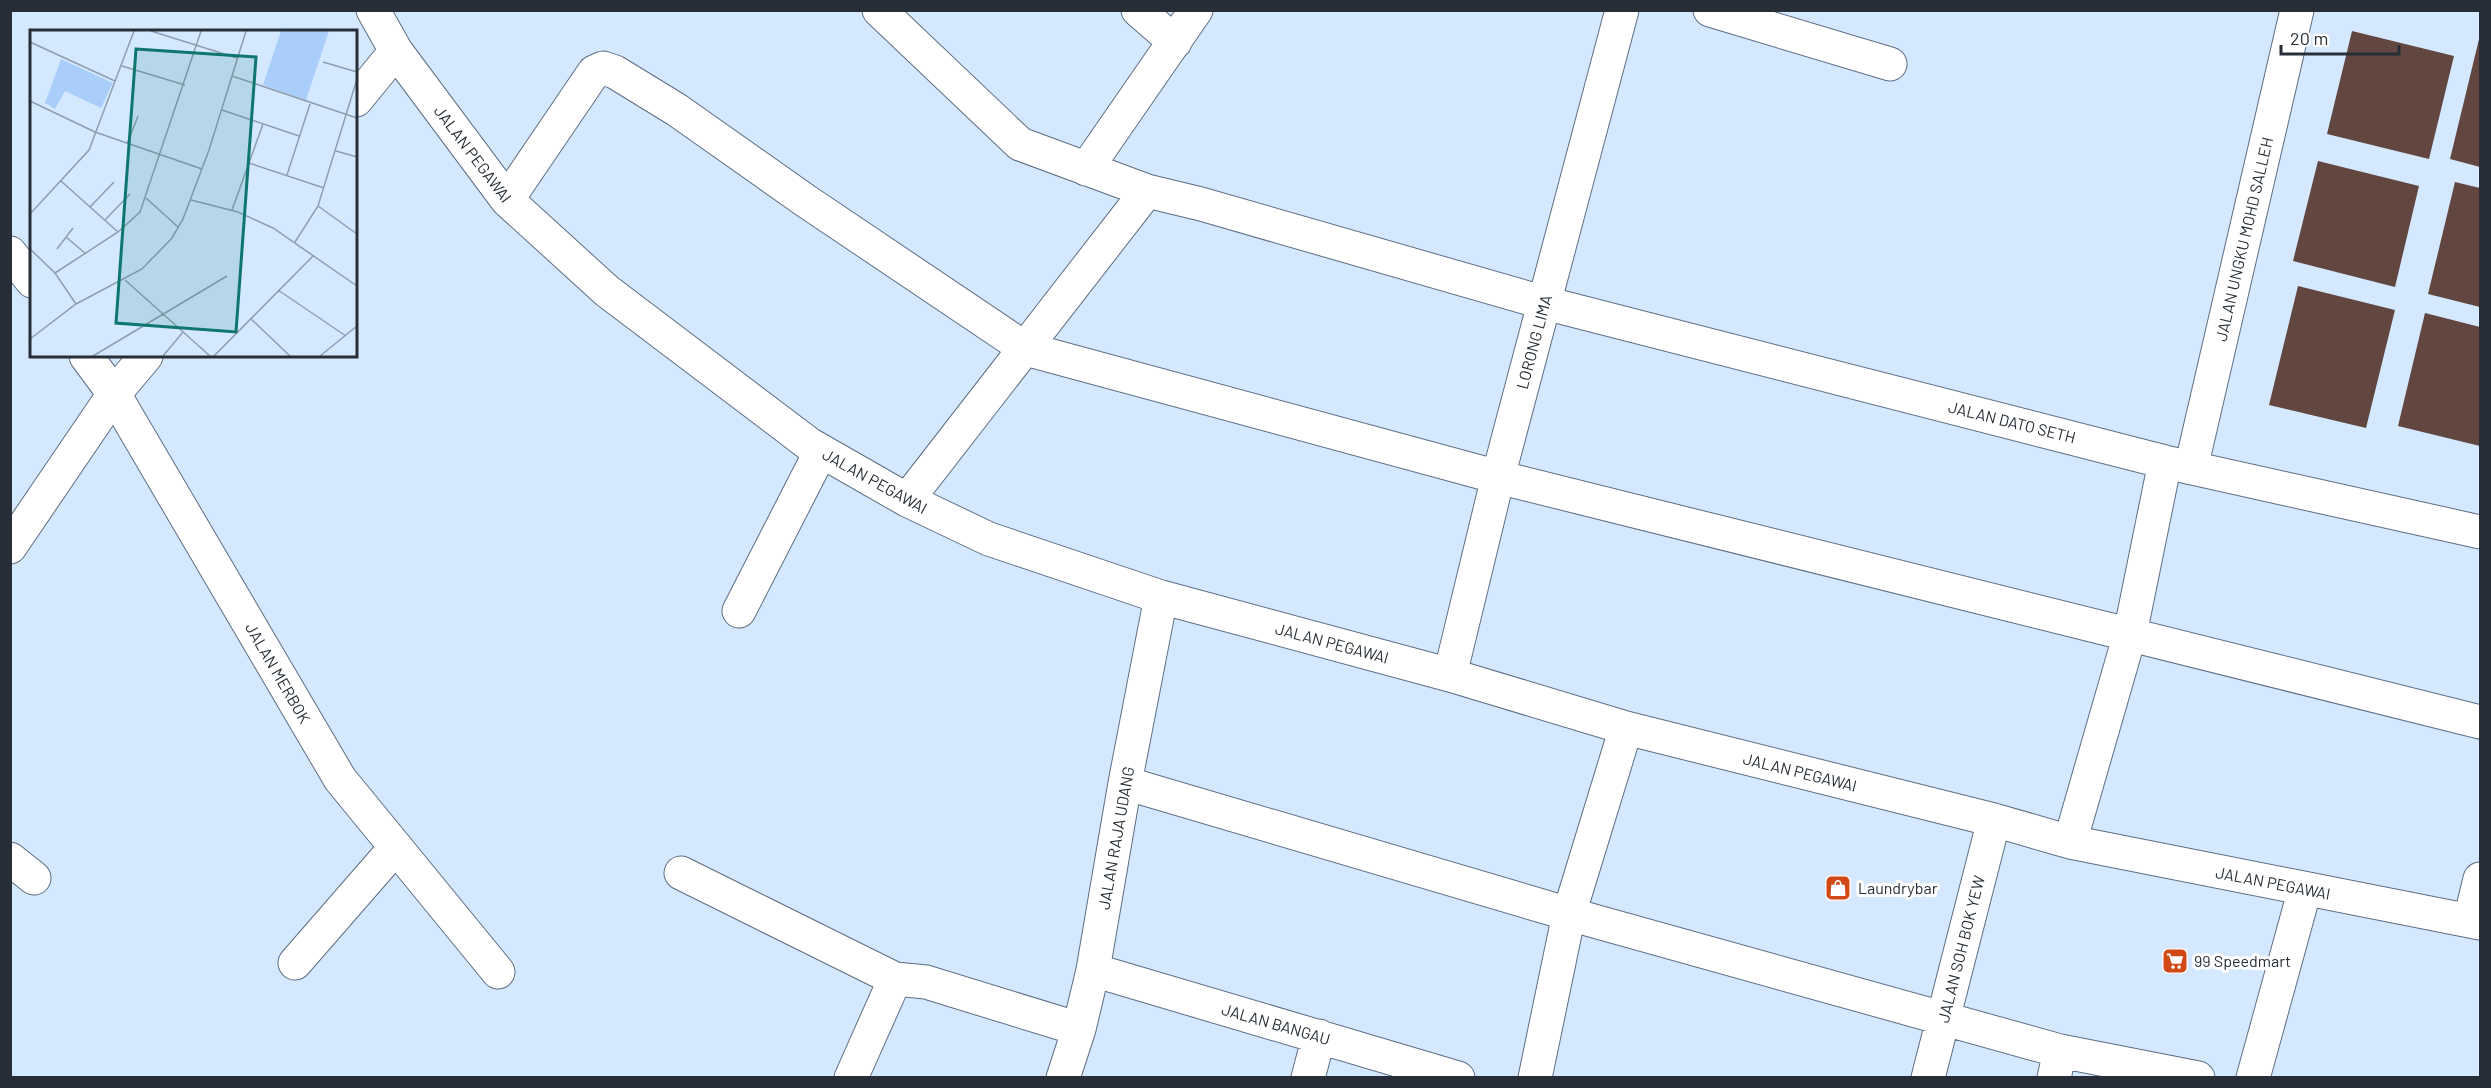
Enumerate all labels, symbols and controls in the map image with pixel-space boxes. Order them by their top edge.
scale bar [2281,18,2400,56]
text: 20 m [2290,27,2328,49]
inset map [30,30,357,357]
street label: JALAN PEGAWAI [431,101,516,206]
street label: JALAN UNGKU MOHD SALLEH [2211,135,2276,343]
street label: LORONG LIMA [1512,292,1555,391]
street label: JALAN DATO SETH [1946,397,2078,447]
street label: JALAN PEGAWAI [820,444,931,517]
street label: JALAN PEGAWAI [1273,618,1391,667]
street label: JALAN MERBOK [242,619,315,727]
street label: JALAN PEGAWAI [1741,748,1859,795]
street label: JALAN RAJA UDANG [1094,765,1137,911]
street label: JALAN PEGAWAI [2214,862,2332,903]
shop icon: Laundrybar [1823,873,1853,903]
street label: JALAN SOH BOK YEW [1933,873,1988,1024]
place label: Laundrybar [1858,878,1938,897]
supermarket icon: 99 Speedmart [2160,946,2190,976]
place label: 99 Speedmart [2194,951,2291,970]
street label: JALAN BANGAU [1220,999,1333,1048]

